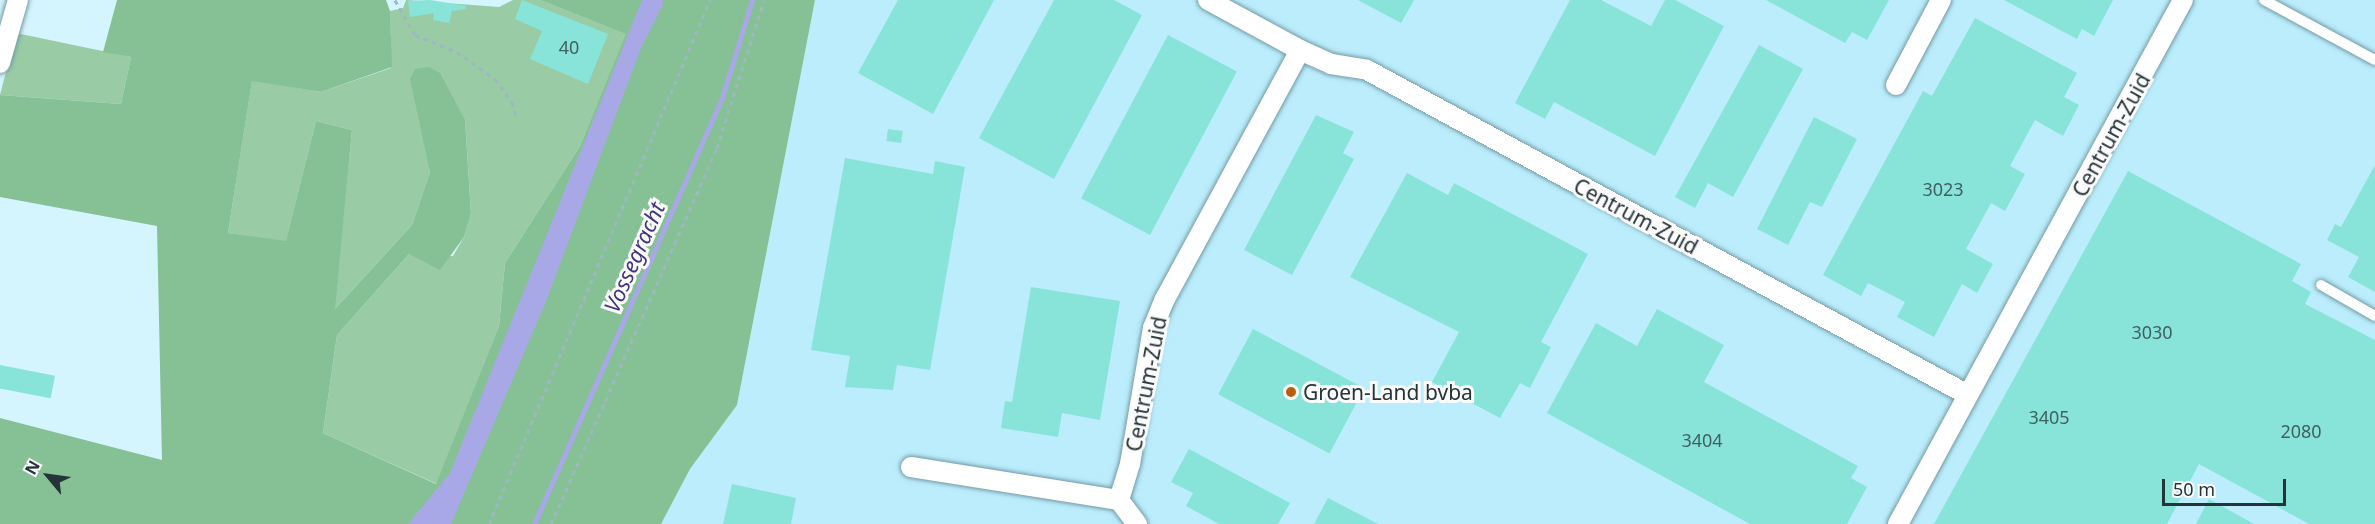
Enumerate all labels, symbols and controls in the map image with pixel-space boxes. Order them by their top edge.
house number: 40 [559,36,579,58]
street label: Centrum-Zuid [2067,69,2155,201]
street label: Centrum-Zuid [1570,173,1702,259]
house number: 3023 [1922,178,1964,200]
water label: Vossegracht [598,198,670,316]
street label: Centrum-Zuid [1121,314,1171,454]
house number: 3030 [2131,321,2173,343]
place label: Groen-Land bvba [1303,379,1473,405]
marker: Groen-Land bvba [1284,385,1298,399]
house number: 3405 [2028,406,2070,428]
house number: 2080 [2280,420,2322,442]
house number: 3404 [1681,429,1723,451]
north arrow [18,446,78,506]
text: N [19,456,45,478]
scale bar [2165,467,2290,505]
text: 50 m [2173,477,2215,501]

